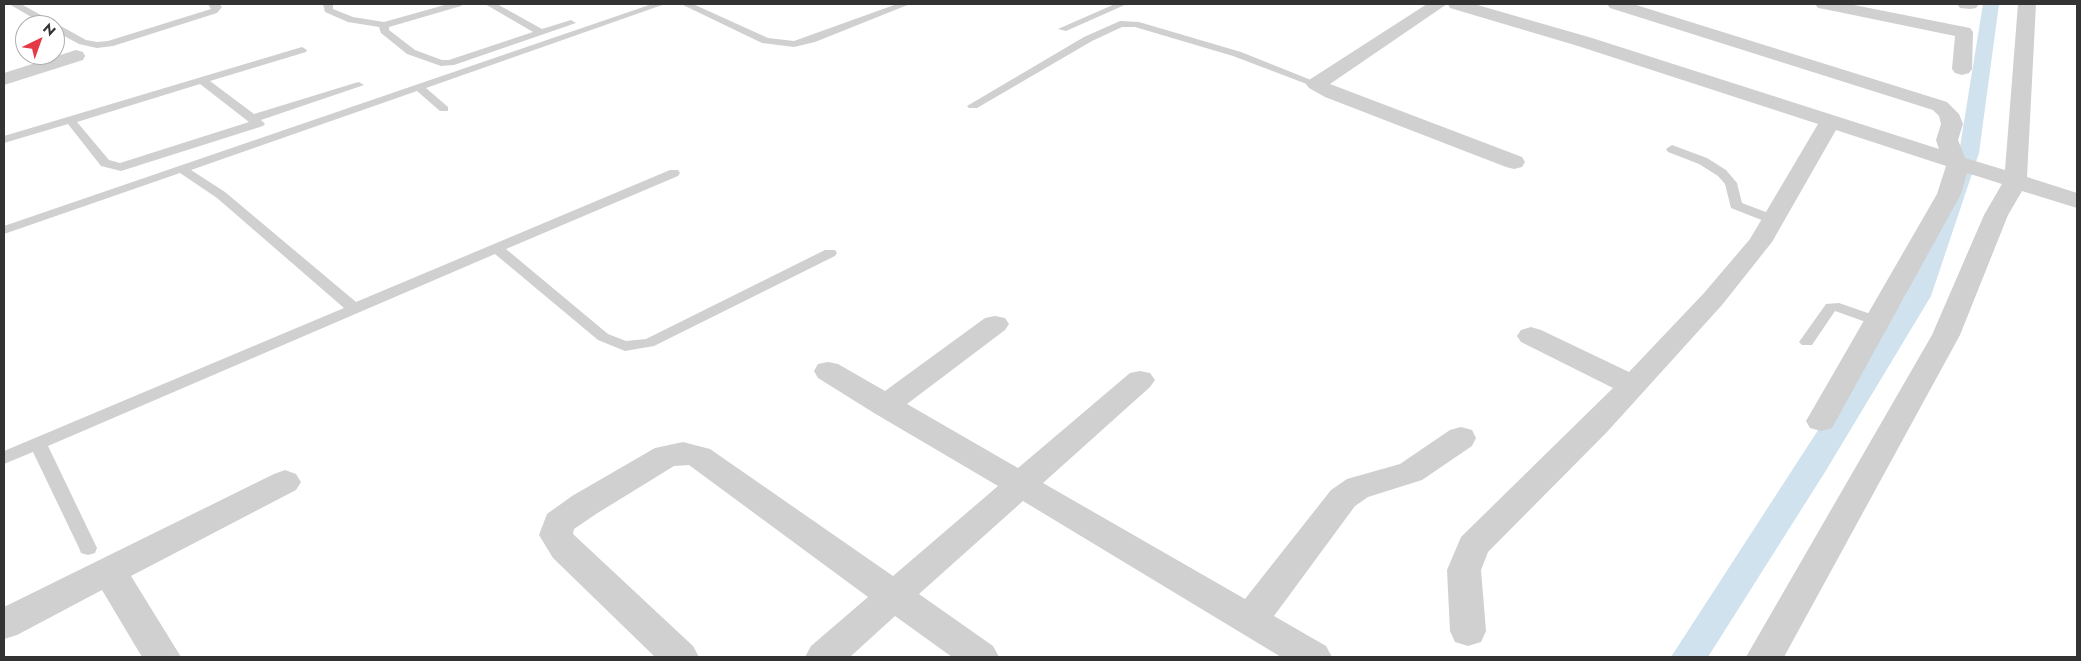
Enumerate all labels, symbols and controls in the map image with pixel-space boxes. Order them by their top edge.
north arrow [15,15,65,65]
text: N [39,18,60,41]

